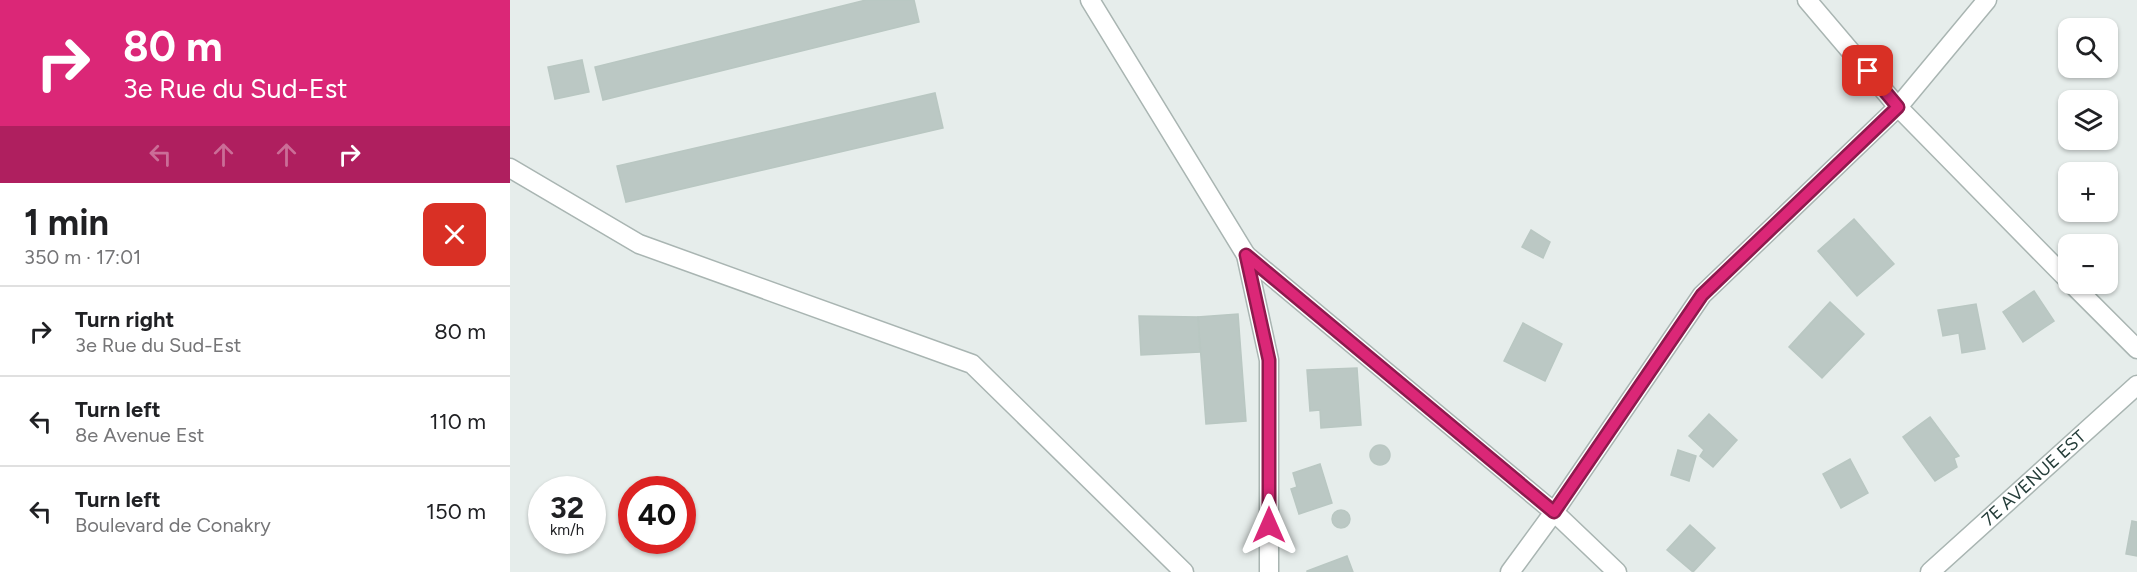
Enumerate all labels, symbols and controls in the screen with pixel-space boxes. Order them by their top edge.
map controls [2058,18,2118,294]
button: search [2058,18,2118,78]
text: 80 m [123,21,223,72]
icon: right [24,24,102,102]
pin [1842,45,1893,96]
icon: arrive [1851,54,1884,87]
text: 3e Rue du Sud-Est [123,72,348,105]
button: layers [2058,90,2118,150]
icon: left [144,138,177,171]
icon: ahead [207,138,240,171]
icon: ahead [270,138,303,171]
icon: right [333,138,366,171]
button: + [2058,162,2118,222]
text: 1 min [24,201,109,244]
button: close [423,203,486,266]
button: − [2058,234,2118,294]
text: 350 m · 17:01 [24,245,141,269]
text: Turn right [75,306,174,333]
icon: right [24,315,57,348]
text: 80 m [434,318,486,345]
text: 3e Rue du Sud-Est [75,333,241,357]
text: Turn left [75,396,161,423]
icon: left [24,405,57,438]
text: 110 m [430,408,486,435]
text: 8e Avenue Est [75,423,204,447]
street label: 7E AVENUE EST [1977,425,2091,531]
speed limit sign: 40 [618,476,696,554]
text: Turn left [75,486,161,513]
text: 32 [550,489,584,526]
position arrow [1237,493,1301,557]
icon: left [24,495,57,528]
text: 150 m [426,498,486,525]
text: Boulevard de Conakry [75,513,271,537]
text: km/h [550,521,584,539]

